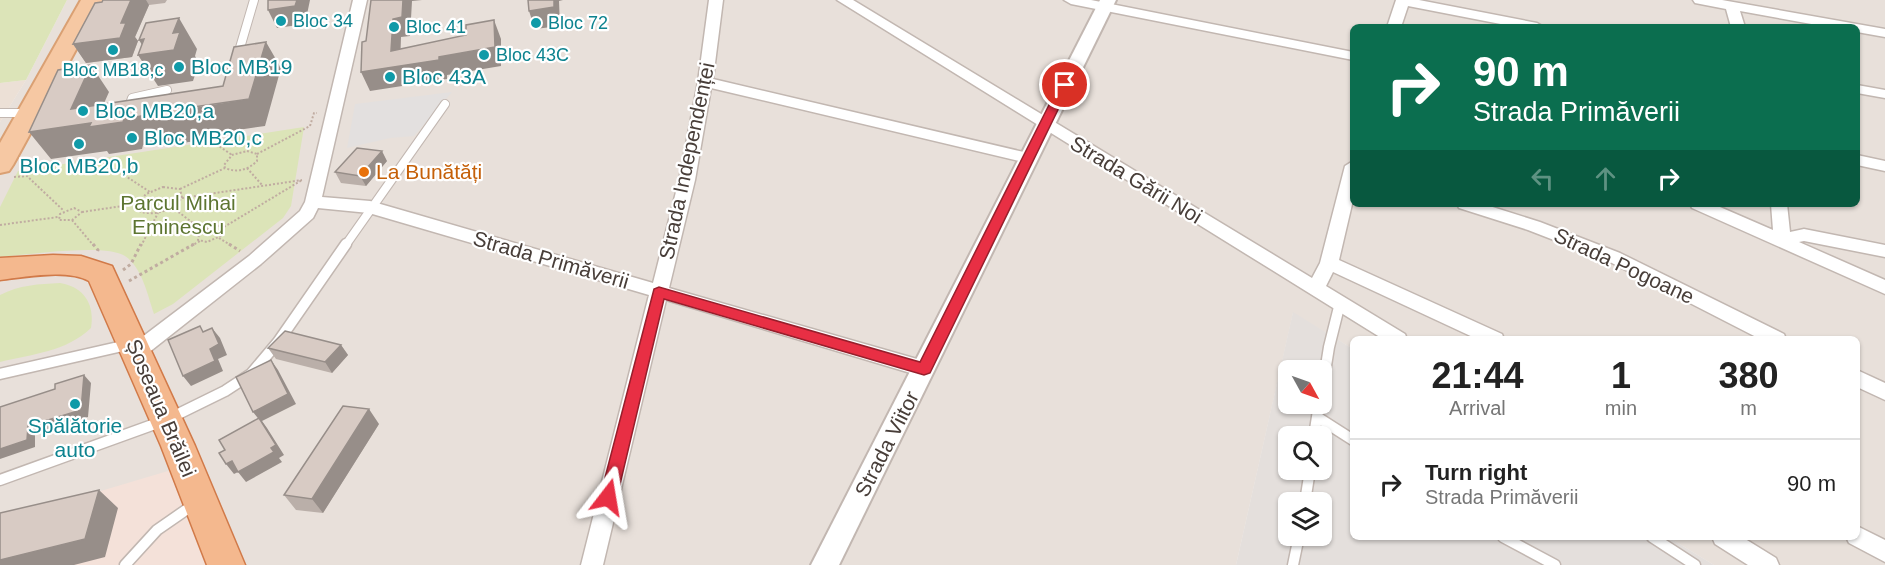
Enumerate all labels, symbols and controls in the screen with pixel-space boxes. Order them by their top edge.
place label: Bloc 34 [293,11,353,31]
place label: Bloc 72 [548,13,608,33]
marker: Bloc 34 [274,14,288,28]
marker: Bloc 72 [529,16,543,30]
place label: Bloc 41 [406,17,466,37]
marker: Bloc 41 [387,20,401,34]
marker: Bloc MB18,c [106,43,120,57]
place label: Bloc 43C [496,45,569,65]
marker: Bloc 43C [477,48,491,62]
icon: right [1374,48,1452,126]
text: 90 m [1473,48,1569,95]
place label: Bloc MB19 [191,55,293,78]
pin [1039,59,1090,110]
place label: Bloc MB18,c [62,60,164,80]
marker: Bloc MB19 [172,60,186,74]
street label: Strada Independenței [654,60,719,262]
place label: Bloc 43A [402,65,486,88]
icon: arrive [1048,68,1081,101]
marker: Bloc 43A [383,70,397,84]
text: Strada Primăverii [1473,97,1680,127]
place label: Bloc MB20,a [95,99,214,122]
marker: Bloc MB20,a [76,104,90,118]
place label: Bloc MB20,c [144,126,262,149]
marker: Bloc MB20,c [125,131,139,145]
street label: Strada Gării Noi [1066,131,1206,228]
marker: Bloc MB20,b [72,137,86,151]
place label: Bloc MB20,b [19,154,139,177]
place label: La Bunătăți [376,160,482,183]
icon: left [1526,162,1559,195]
icon: ahead [1589,162,1622,195]
icon: right [1652,162,1685,195]
marker: La Bunătăți [357,165,371,179]
park label: Parcul Mihai Eminescu [120,191,236,238]
street label: Strada Pogoane [1551,223,1698,308]
street label: Strada Primăverii [471,226,632,293]
street label: Șoseaua Brăilei [122,336,201,480]
text: 21:44 [1431,355,1523,396]
text: 1 [1611,355,1631,396]
text: 380 [1718,355,1779,396]
north arrow [1278,360,1332,414]
map controls [1278,360,1332,546]
street label: Strada Viitor [850,387,923,500]
marker: Spălătorie auto [68,397,82,411]
text: Arrival [1449,397,1506,419]
text: min [1605,397,1637,419]
text: m [1740,397,1757,419]
place label: Spălătorie auto [28,414,122,461]
button: search [1278,426,1332,480]
text: Turn right [1425,460,1527,485]
position arrow [576,465,640,529]
icon: right [1374,468,1407,501]
text: 90 m [1787,471,1836,496]
text: Strada Primăverii [1425,486,1578,508]
button: layers [1278,492,1332,546]

